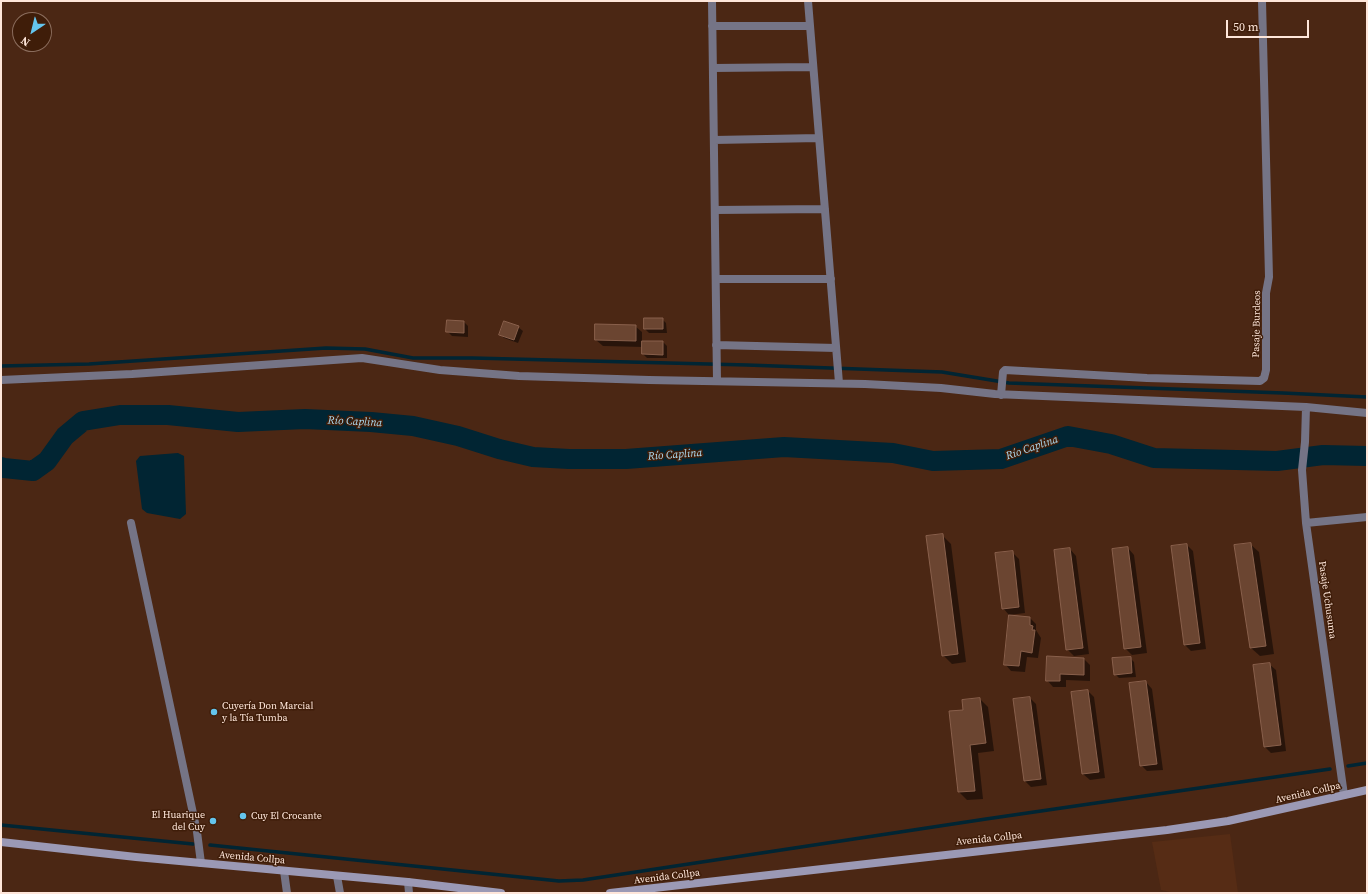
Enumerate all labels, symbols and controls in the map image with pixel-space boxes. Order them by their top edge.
north arrow [12,12,52,52]
scale bar [1228,12,1311,38]
text: 50 m [1233,19,1259,35]
text: N [18,33,33,50]
street label: Pasaje Burdeos [1250,290,1264,358]
water label: Río Caplina [327,414,383,430]
water label: Río Caplina [1004,433,1060,463]
water label: Río Caplina [647,447,703,463]
street label: Pasaje Uchusuma [1316,560,1338,640]
place label: Cuyería Don Marcial y la Tía Tumba [222,700,313,724]
marker: Cuyería Don Marcial y la Tía Tumba [209,707,219,717]
street label: Avenida Collpa [1274,780,1342,806]
place label: El Huarique del Cuy [152,809,205,832]
place label: Cuy El Crocante [251,810,322,822]
marker: Cuy El Crocante [238,811,248,821]
marker: El Huarique del Cuy [208,816,218,826]
street label: Avenida Collpa [955,830,1023,848]
street label: Avenida Collpa [218,849,286,867]
street label: Avenida Collpa [633,867,701,887]

